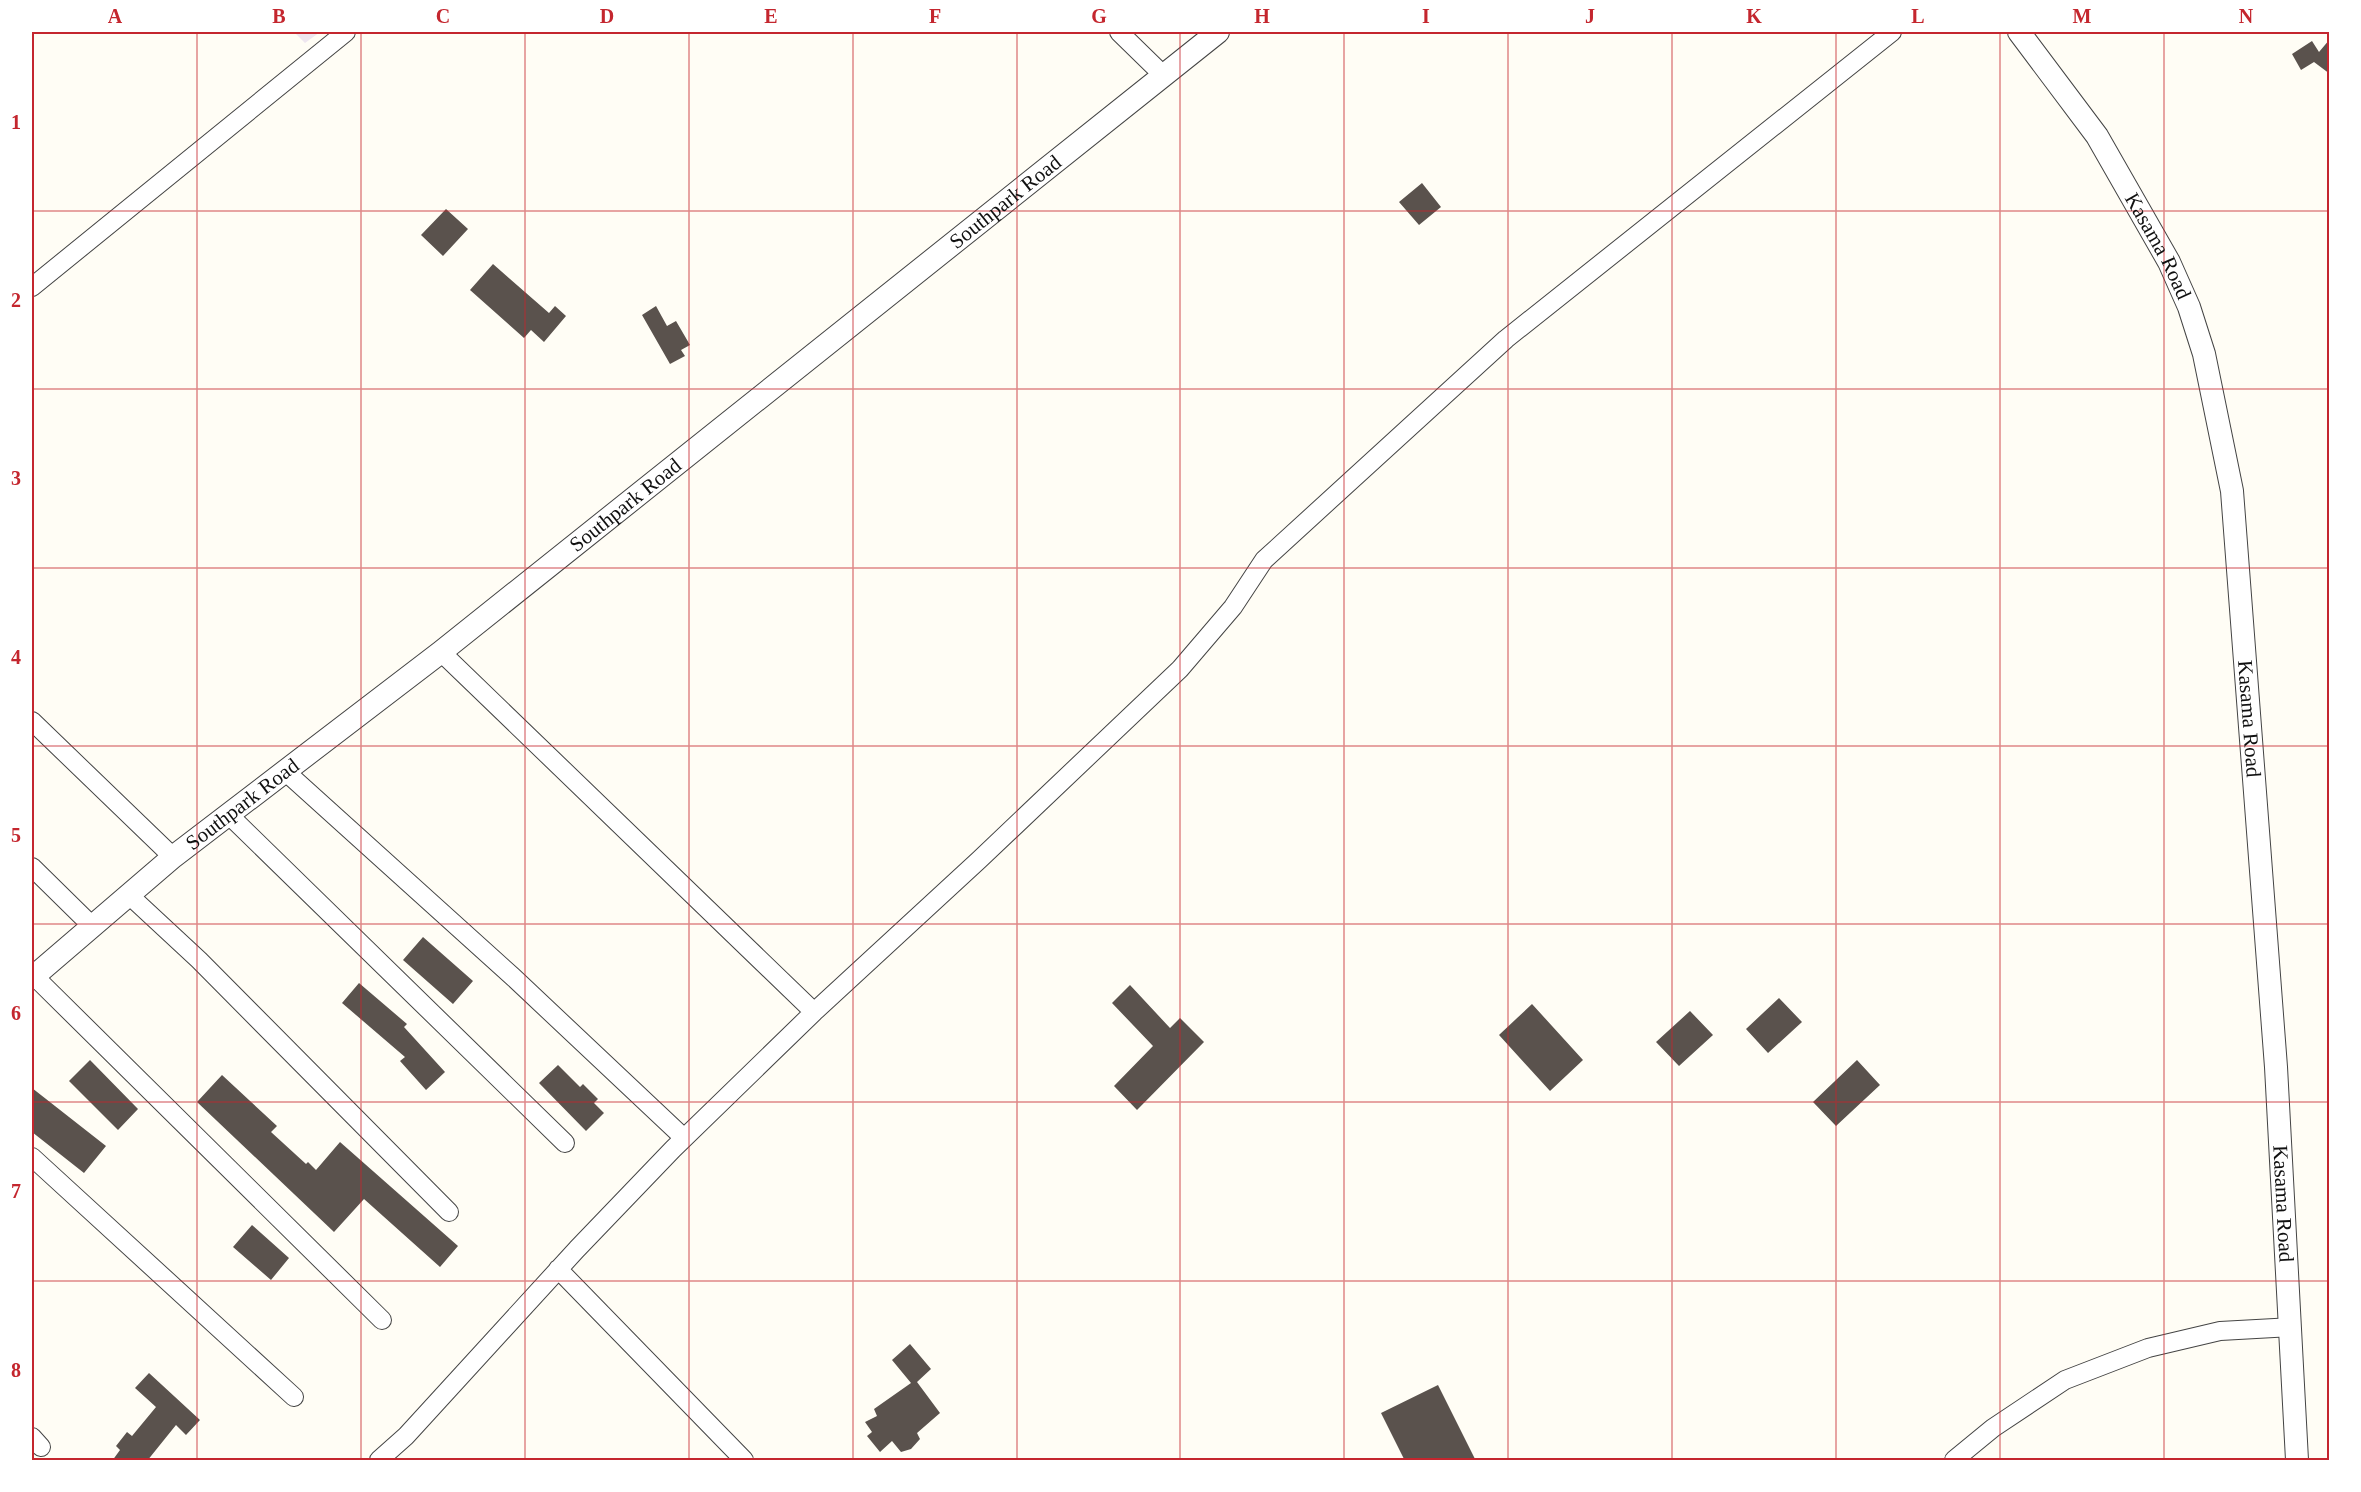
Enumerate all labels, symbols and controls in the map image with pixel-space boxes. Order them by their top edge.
text: A [108,5,123,27]
text: B [272,5,286,27]
text: C [436,5,450,27]
text: D [600,5,614,27]
text: E [764,5,778,27]
text: F [929,5,941,27]
text: G [1091,5,1107,27]
text: H [1254,5,1270,27]
text: I [1422,5,1430,27]
text: J [1585,5,1595,27]
text: K [1746,5,1762,27]
text: L [1911,5,1925,27]
text: M [2073,5,2092,27]
text: N [2239,5,2254,27]
text: 1 [11,111,21,133]
street label: Southpark Road [945,150,1066,254]
street label: Kasama Road [2120,189,2196,303]
text: 2 [11,289,21,311]
street label: Southpark Road [565,453,686,557]
text: 3 [11,467,21,489]
text: 4 [11,646,21,668]
street label: Kasama Road [2233,659,2266,779]
street label: Southpark Road [181,753,304,855]
text: 5 [11,824,21,846]
text: 6 [11,1002,21,1024]
street label: Kasama Road [2268,1144,2298,1263]
text: 7 [11,1180,21,1202]
text: 8 [11,1359,21,1381]

